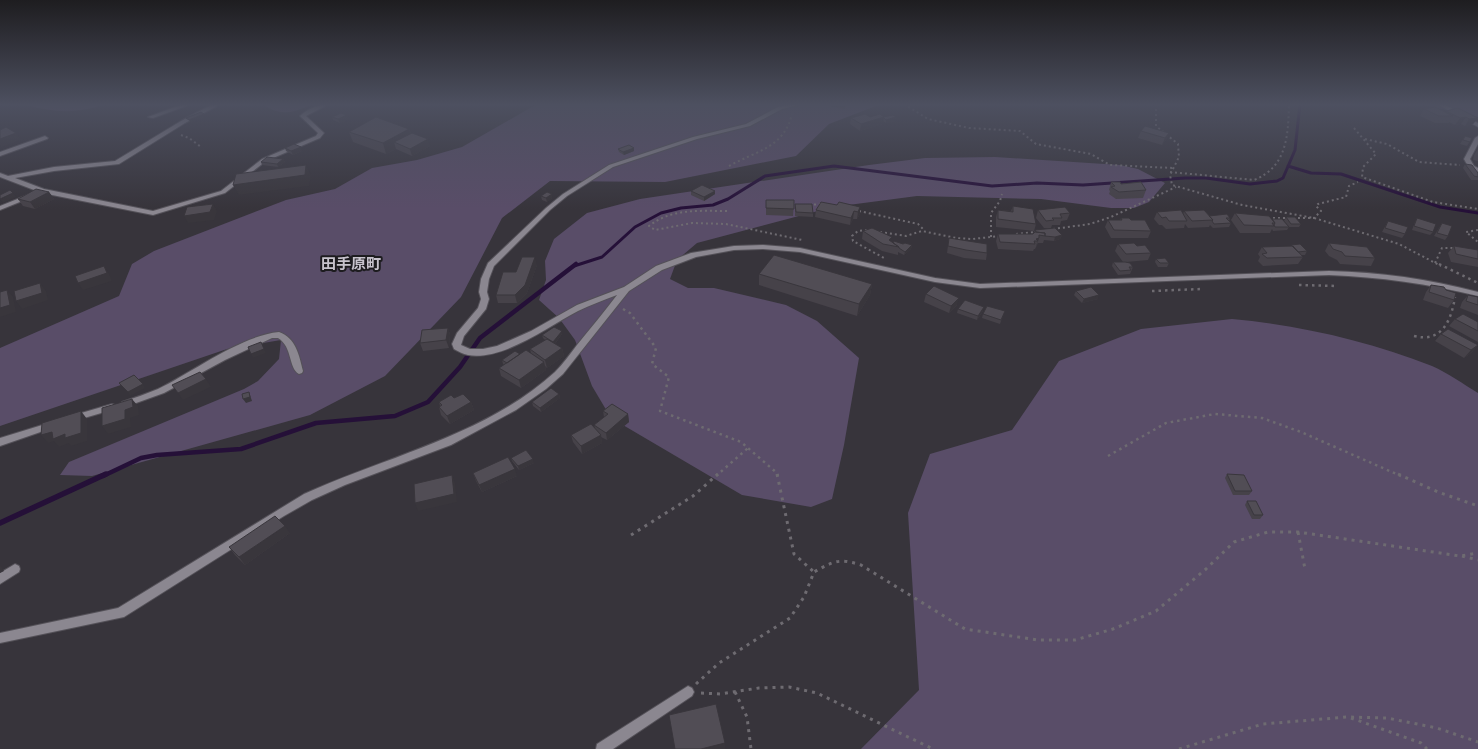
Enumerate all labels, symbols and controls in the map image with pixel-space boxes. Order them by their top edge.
district label: 田手原町 [321,255,381,273]

